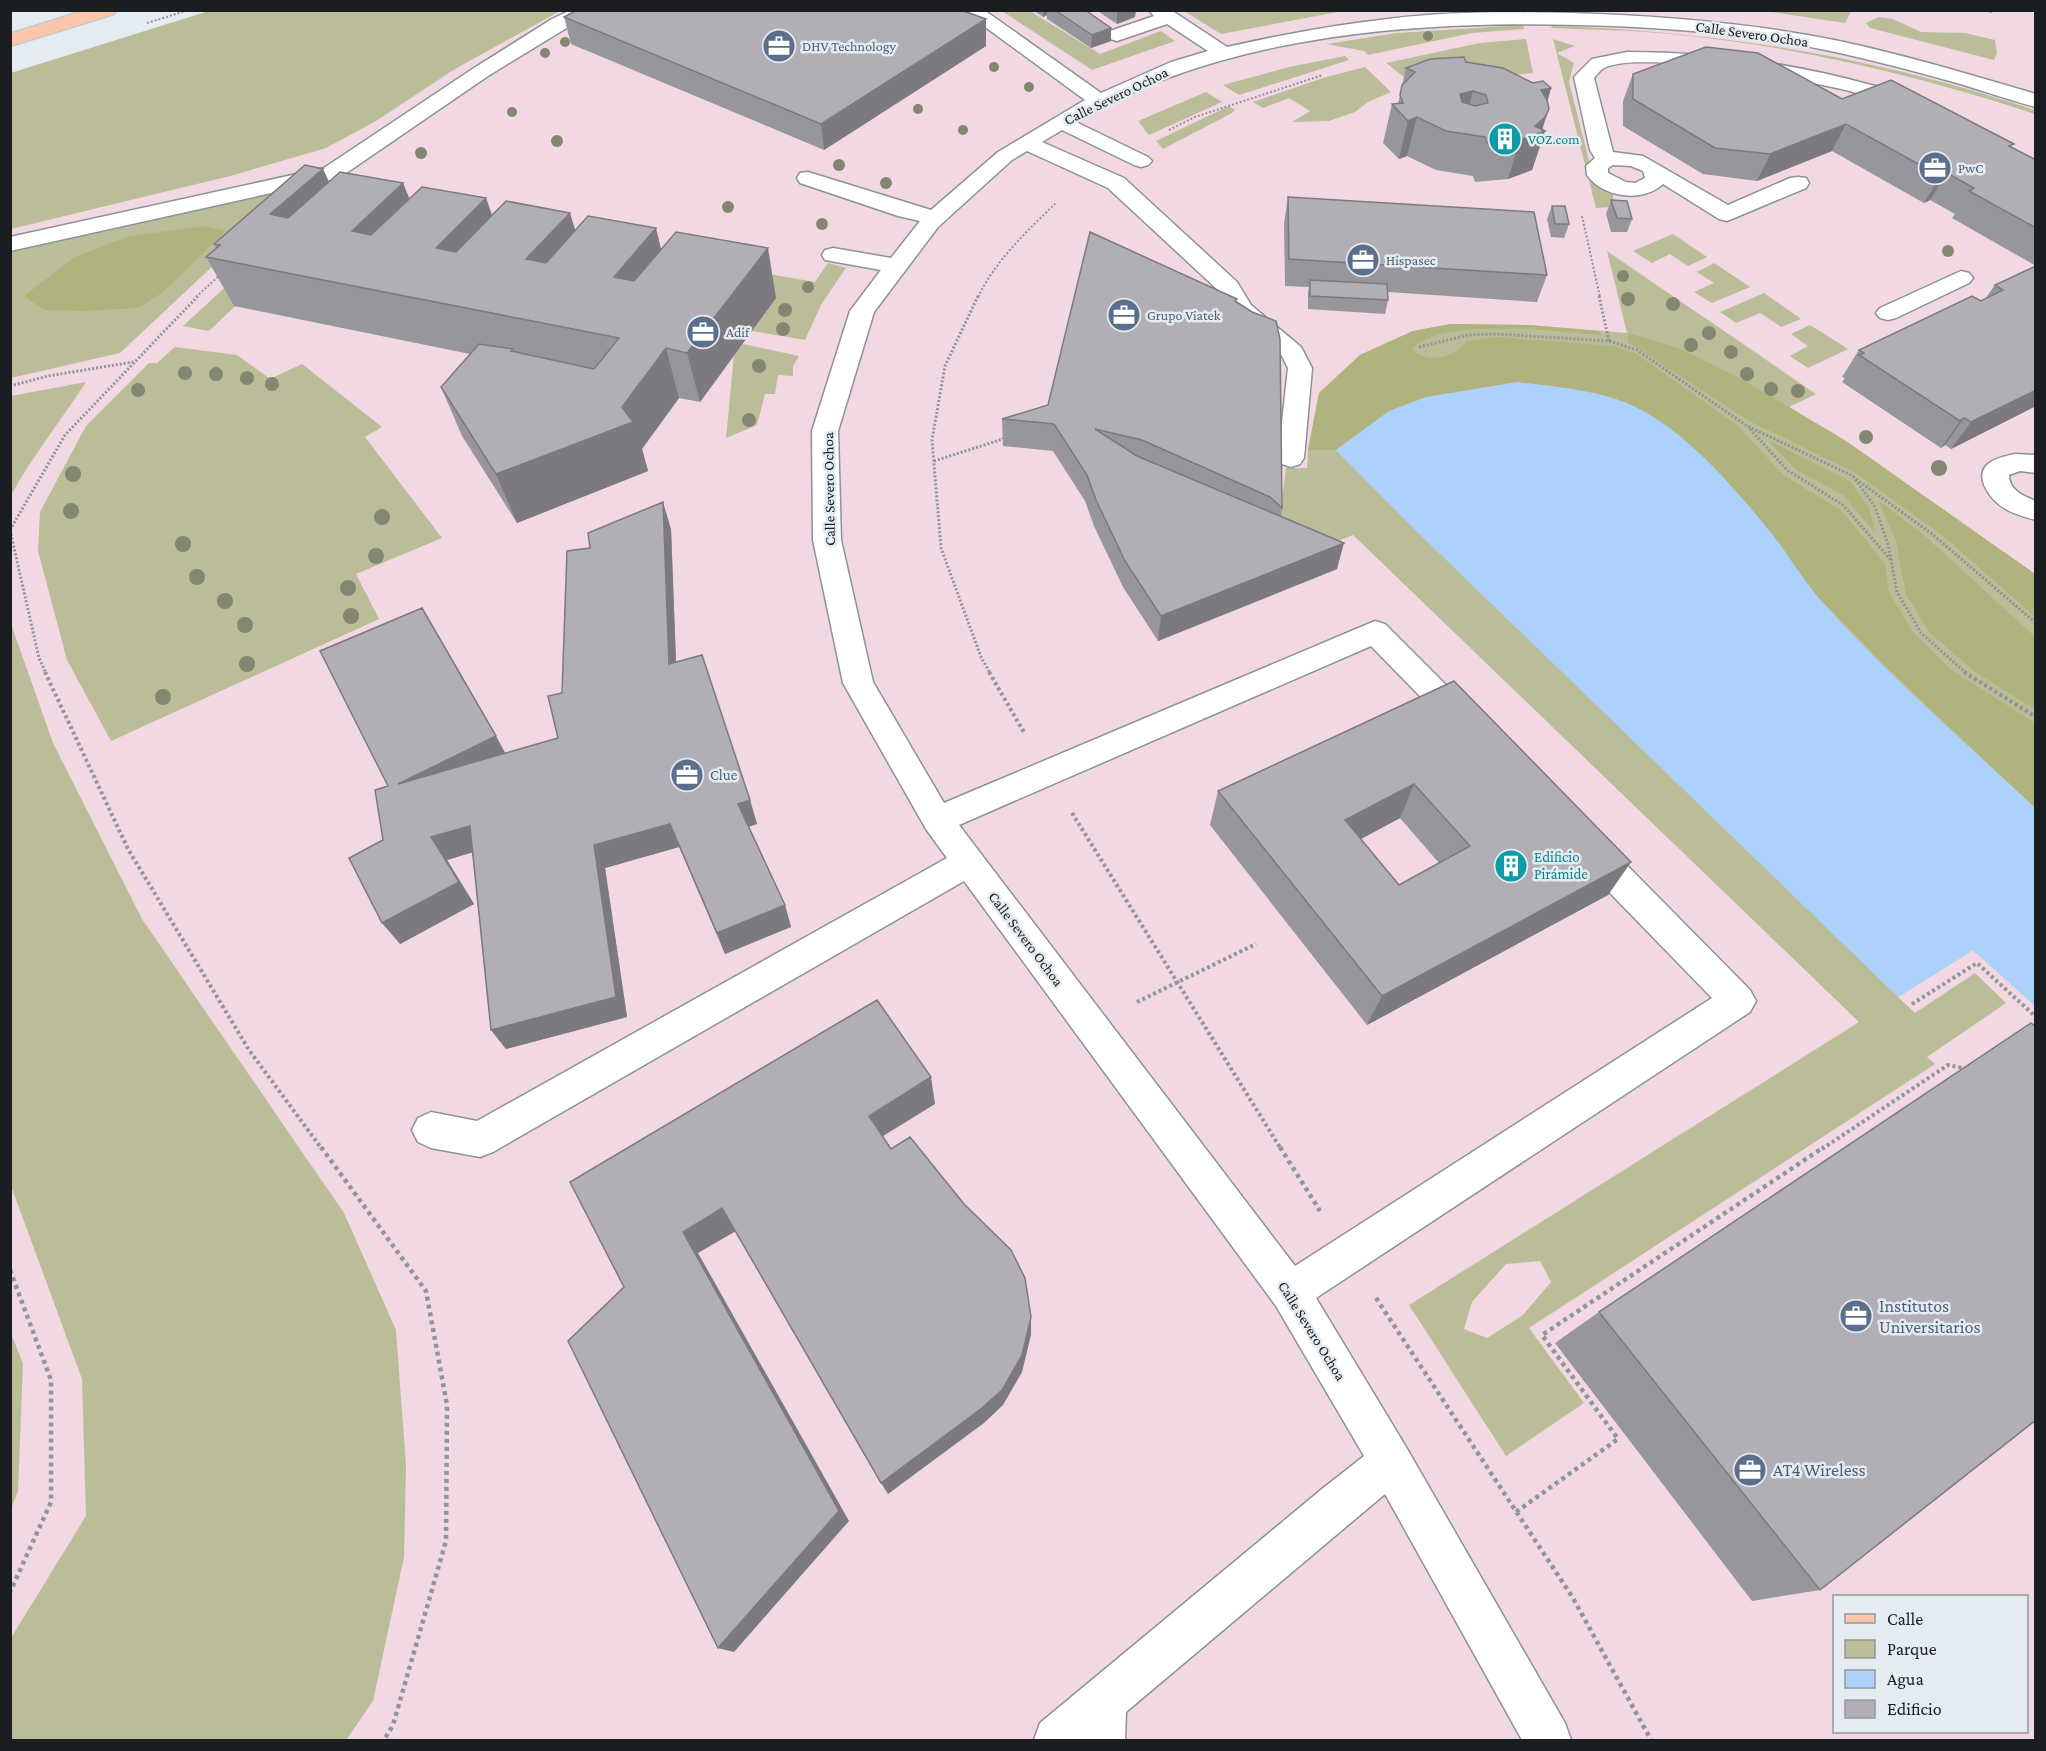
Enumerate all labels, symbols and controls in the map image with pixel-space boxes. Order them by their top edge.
street label: Calle Severo Ochoa [1695,18,1810,50]
office icon: DHV Technology [761,28,797,64]
place label: DHV Technology [802,38,896,54]
street label: Calle Severo Ochoa [1061,64,1171,128]
building icon: VOZ.com [1487,121,1523,157]
place label: VOZ.com [1528,131,1579,147]
office icon: PwC [1917,150,1953,186]
place label: PwC [1958,160,1984,176]
office icon: Hispasec [1345,242,1381,278]
place label: Hispasec [1386,252,1436,268]
office icon: Grupo Viatek [1106,297,1142,333]
place label: Grupo Viatek [1147,307,1221,323]
office icon: Adif [685,314,721,350]
place label: Adif [726,324,750,340]
street label: Calle Severo Ochoa [820,432,838,546]
office icon: Clue [669,757,705,793]
place label: Clue [710,767,738,783]
building icon: Edificio Pirámide [1493,848,1529,884]
place label: Edificio Pirámide [1534,849,1588,882]
street label: Calle Severo Ochoa [985,889,1067,989]
street label: Calle Severo Ochoa [1275,1278,1349,1384]
place label: Institutos Universitarios [1879,1296,1980,1337]
office icon: Institutos Universitarios [1838,1298,1874,1334]
office icon: AT4 Wireless [1732,1452,1768,1488]
place label: AT4 Wireless [1773,1460,1866,1480]
legend [1833,1595,2028,1733]
text: Calle [1887,1609,1923,1629]
text: Parque [1887,1639,1937,1659]
text: Agua [1887,1669,1924,1689]
text: Edificio [1887,1699,1942,1719]

